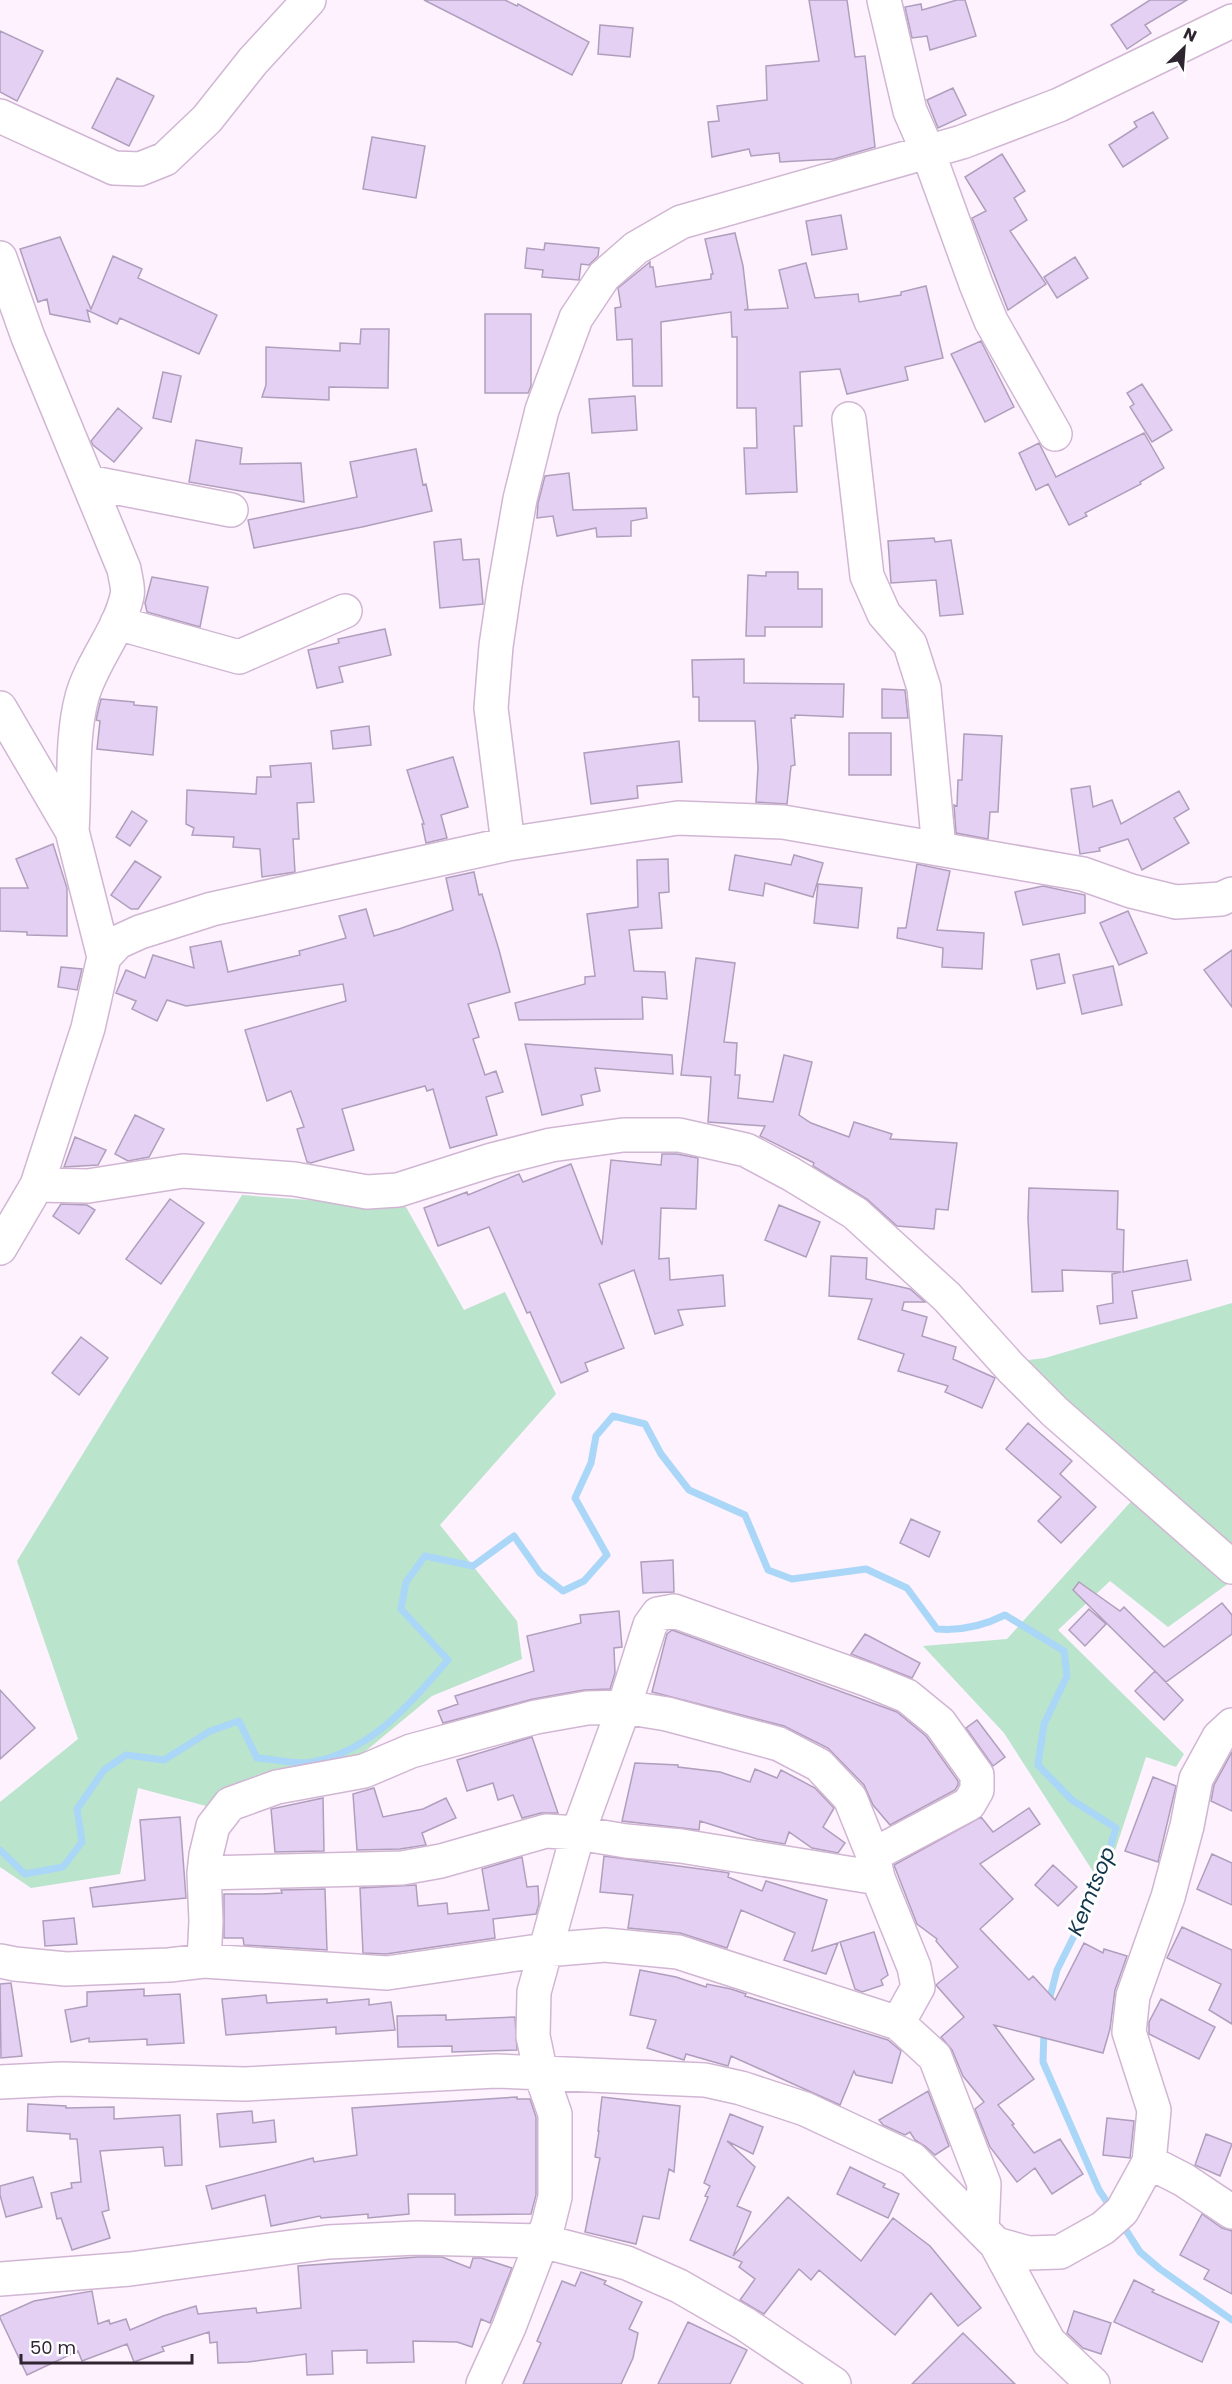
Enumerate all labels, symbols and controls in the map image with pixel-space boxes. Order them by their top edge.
north arrow [1154,18,1214,78]
text: N [1180,22,1200,48]
water label: Kemtsop [1060,1842,1122,1940]
scale bar [21,2327,192,2365]
text: 50 m [30,2335,76,2360]

